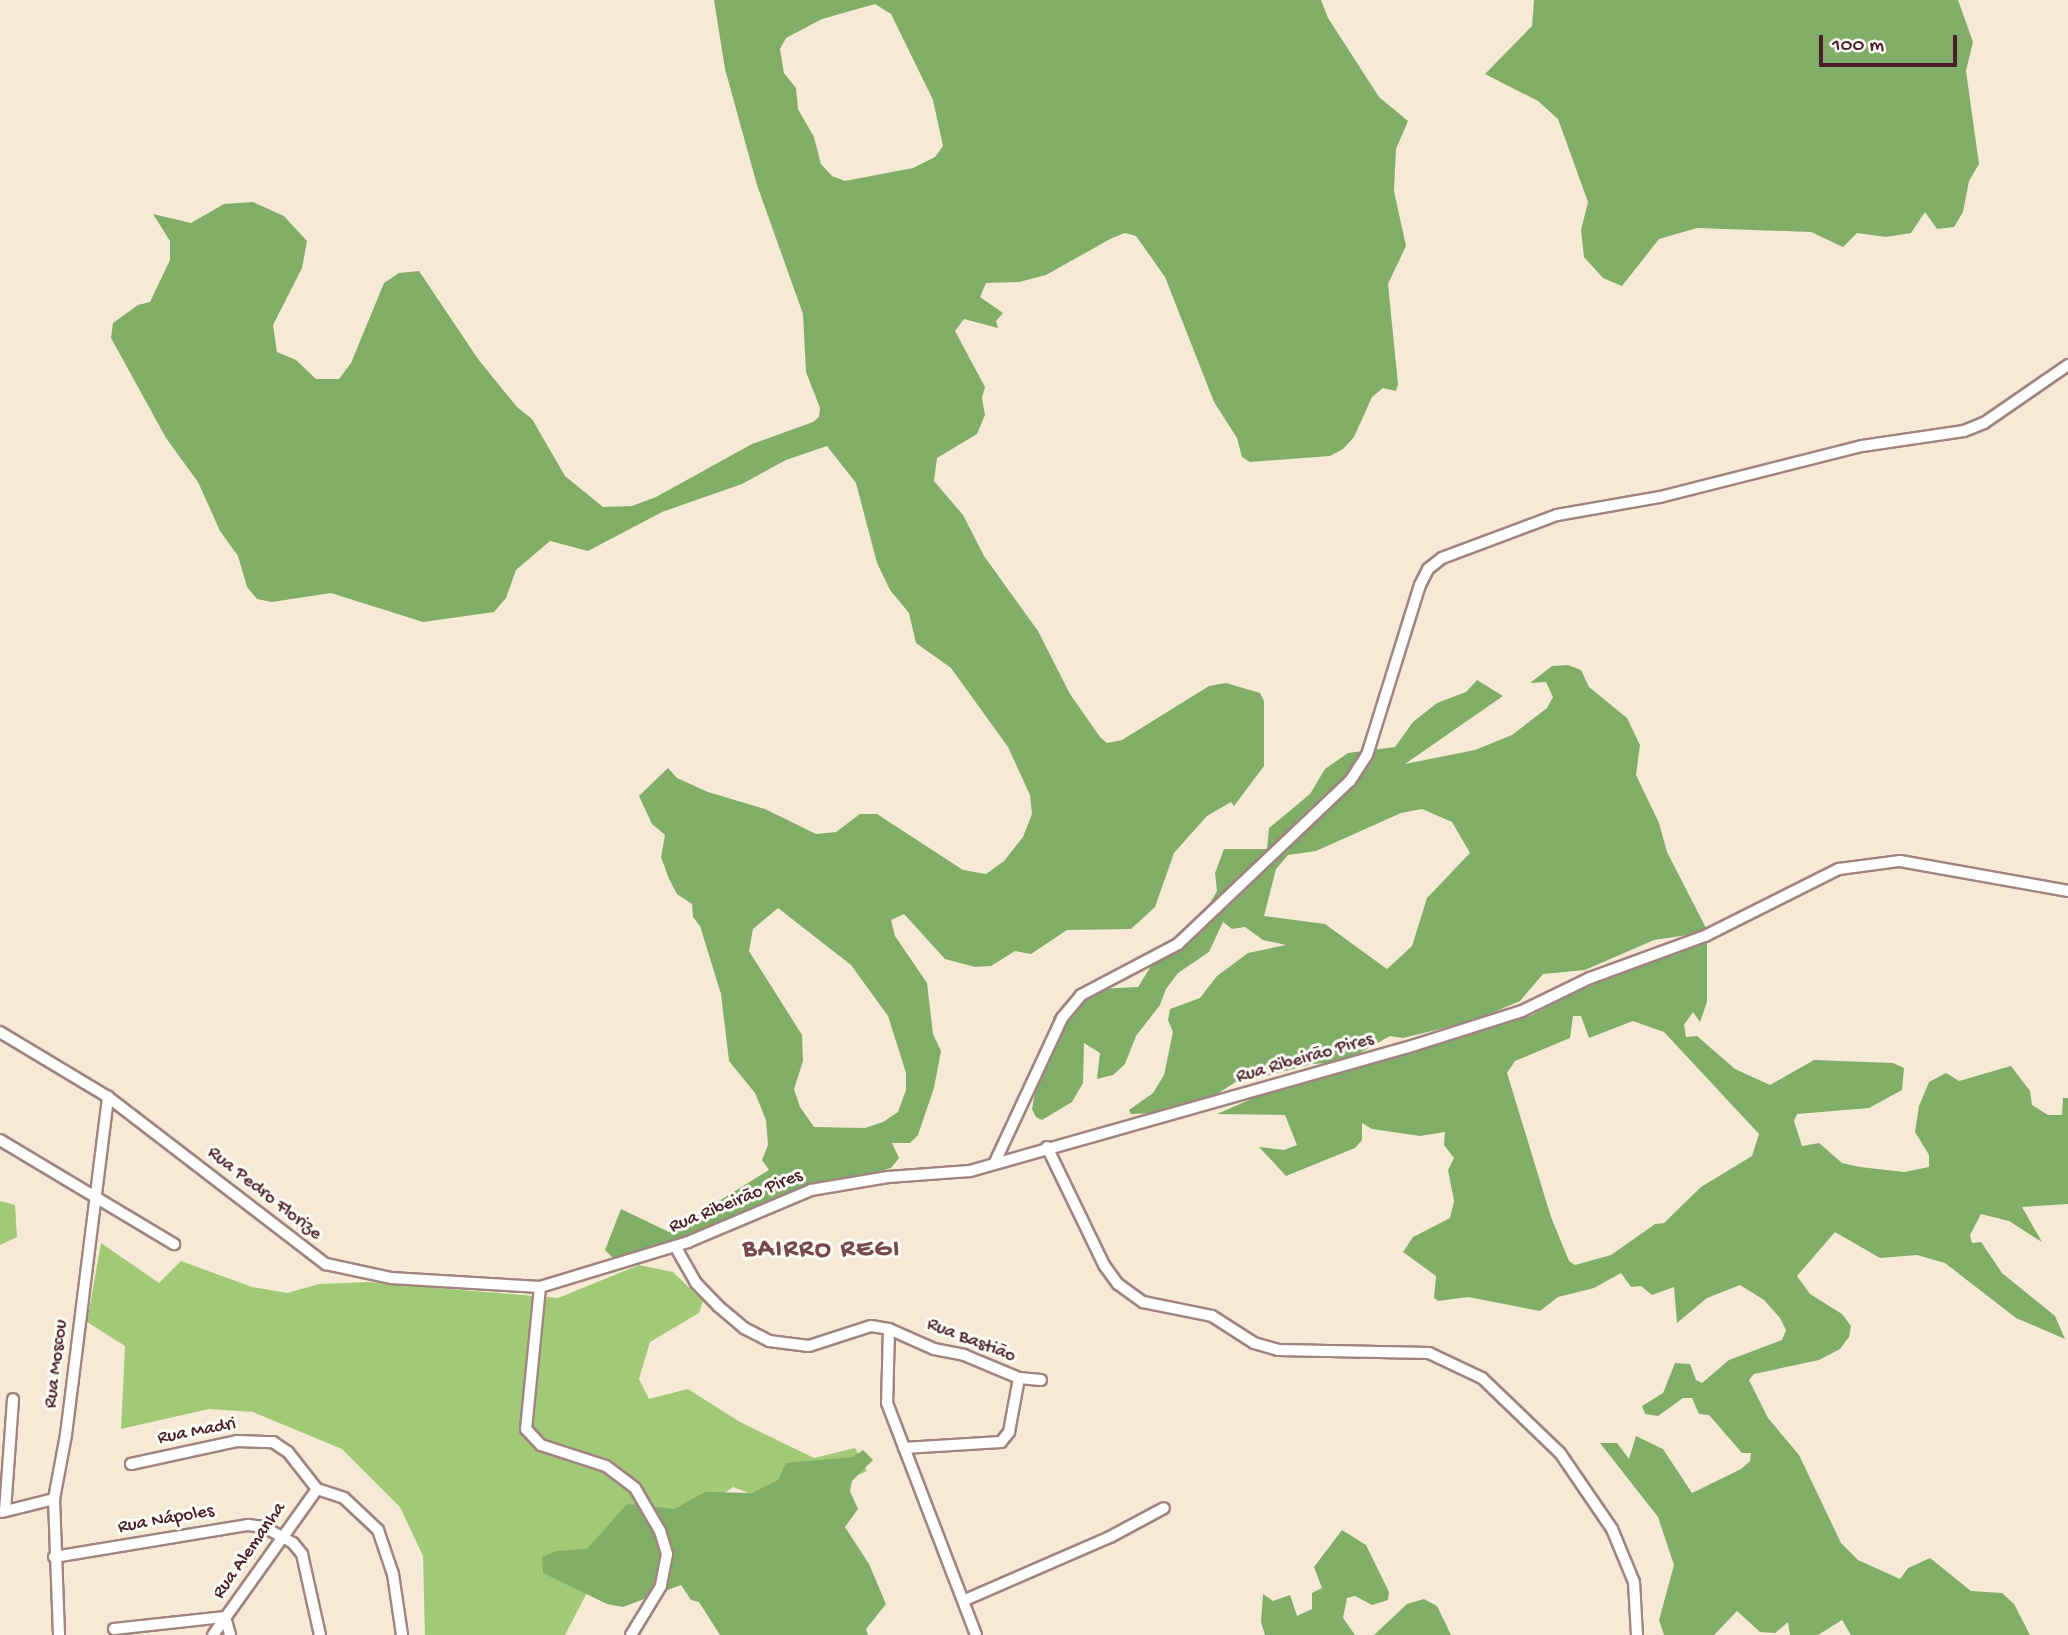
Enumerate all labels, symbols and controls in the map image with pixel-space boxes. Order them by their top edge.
scale bar [1823,21,1961,65]
text: 100 m [1832,34,1884,59]
street label: Rua Ribeirão Pires [1234,1029,1376,1089]
street label: Rua Pedro Florize [202,1142,326,1246]
street label: Rua Ribeirão Pires [666,1165,806,1239]
district label: BAIRRO REGI [744,1235,900,1267]
street label: Rua Bastião [923,1314,1019,1368]
street label: Rua Moscou [40,1318,74,1410]
street label: Rua Madri [156,1413,238,1451]
street label: Rua Alemanha [208,1498,292,1604]
street label: Rua Nápoles [116,1500,216,1540]

